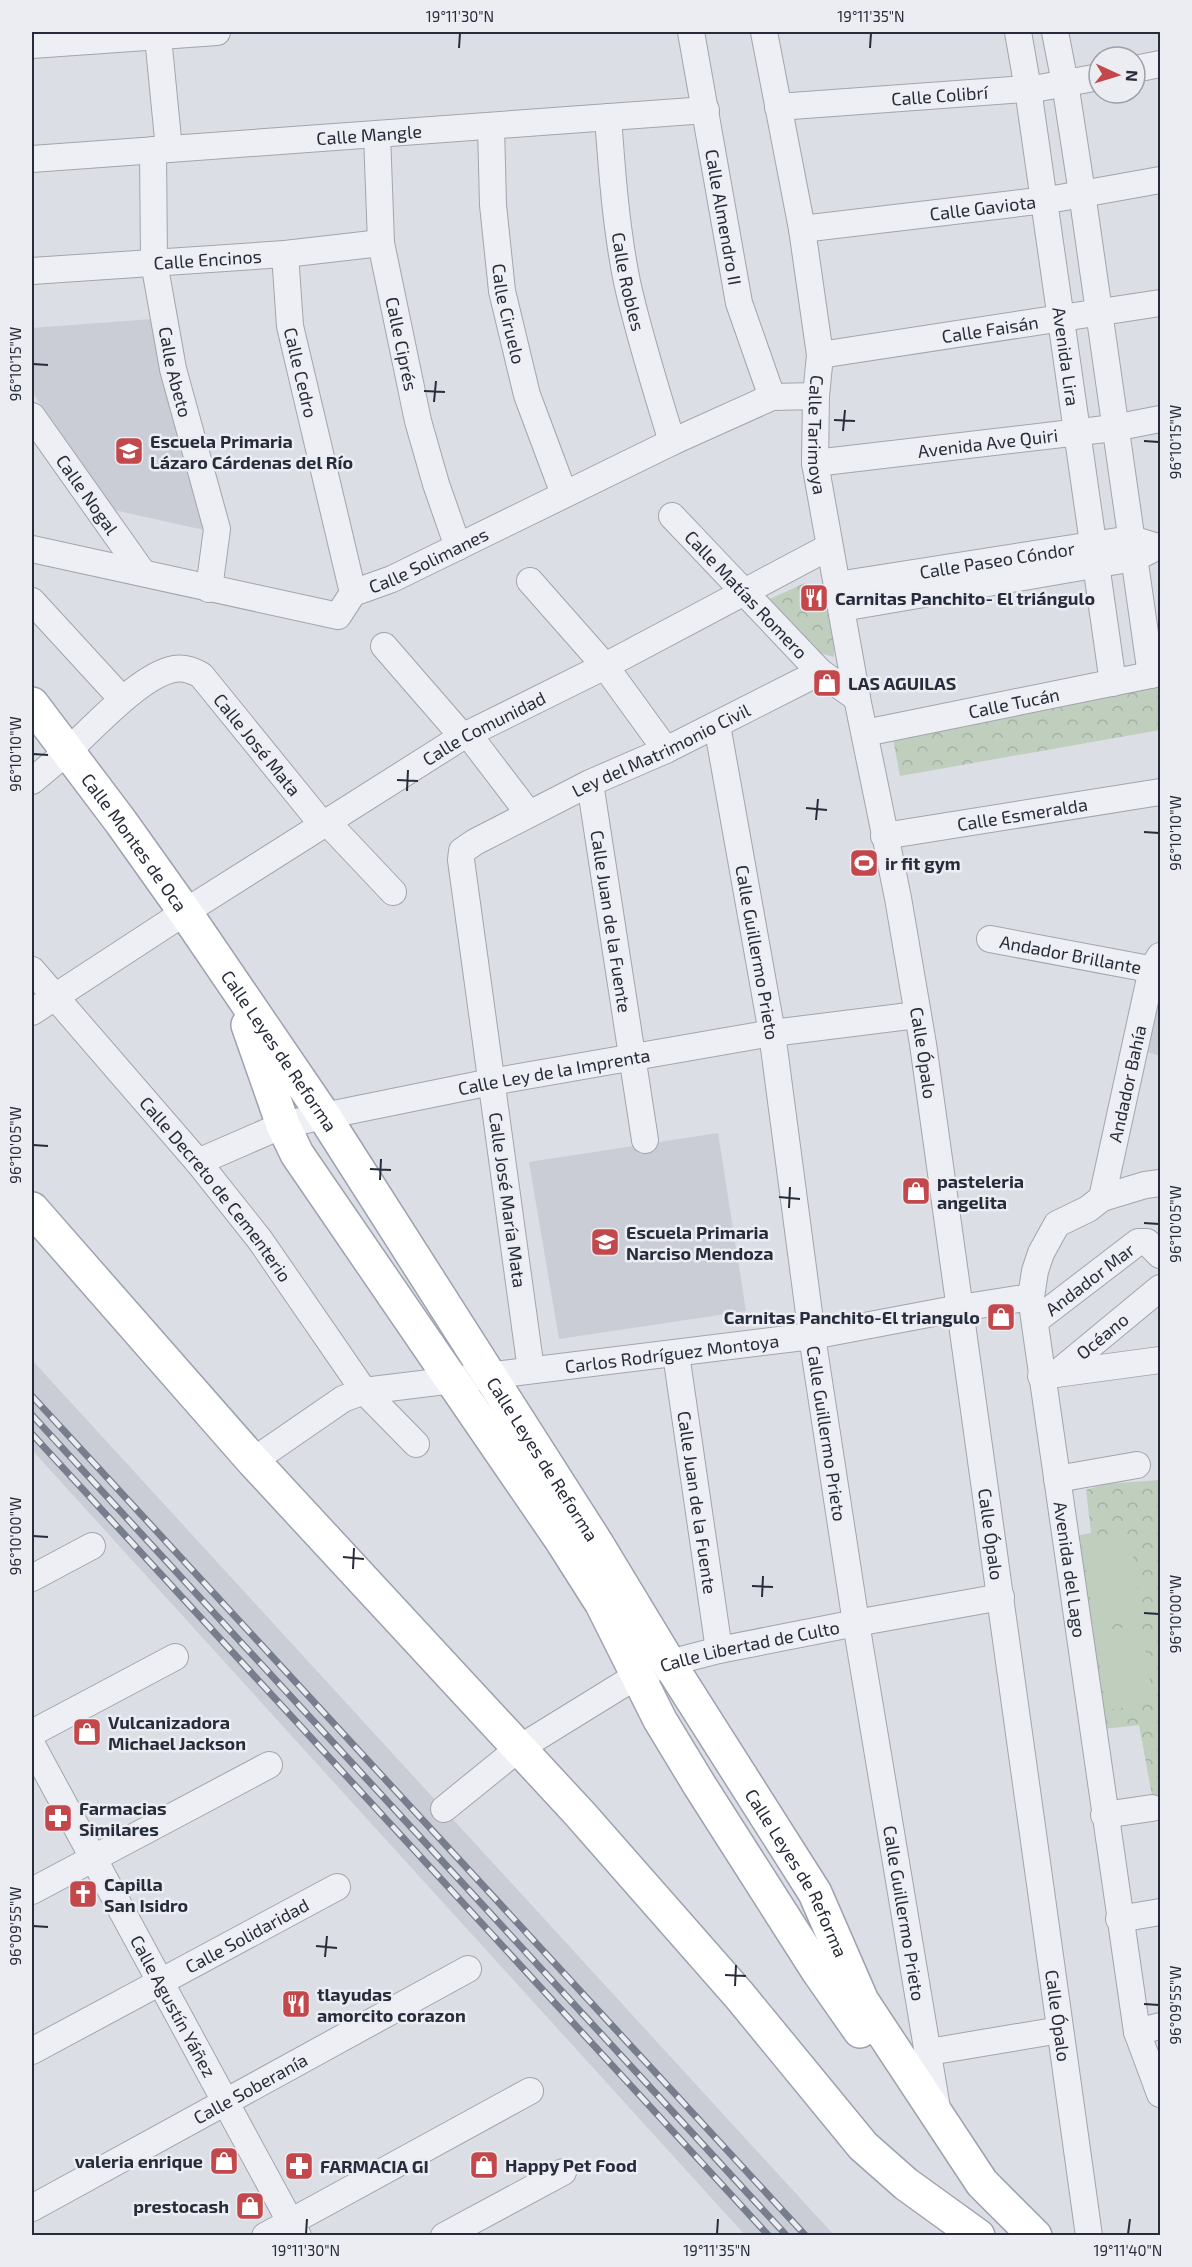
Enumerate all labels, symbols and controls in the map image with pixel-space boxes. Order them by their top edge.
text: 19°11'30"N [426,7,494,25]
text: 19°11'35"N [837,7,905,25]
north arrow [1087,45,1147,105]
text: N [1123,70,1142,83]
street label: Calle Colibrí [890,81,989,110]
street label: Calle Mangle [316,120,423,149]
street label: Calle Almendro II [701,147,747,287]
street label: Calle Gaviota [928,190,1037,225]
street label: Calle Robles [608,231,650,333]
street label: Calle Encinos [153,245,262,274]
street label: Calle Ciruelo [488,262,530,366]
street label: Calle Ciprés [381,295,422,393]
street label: Avenida Lira [1048,305,1084,407]
street label: Calle Faisán [940,311,1040,347]
street label: Calle Abeto [155,325,197,420]
street label: Calle Cedro [280,325,322,420]
text: 96°10'15"W [6,327,24,401]
street label: Calle Tarimoya [804,374,831,496]
text: 96°10'15"W [1166,405,1184,479]
street label: Avenida Ave Quiri [916,424,1059,462]
place label: Escuela Primaria Lázaro Cárdenas del Río [150,430,353,473]
school or university icon: Escuela Primaria Lázaro Cárdenas del Río [113,435,145,467]
street label: Calle Nogal [52,450,124,539]
street label: Calle Solimanes [366,523,492,597]
street label: Calle Matías Romero [680,526,812,663]
street label: Calle Paseo Cóndor [918,537,1076,583]
restaurant icon: Carnitas Panchito- El triángulo [798,582,830,614]
place label: Carnitas Panchito- El triángulo [835,587,1095,609]
shop icon: LAS AGUILAS [811,667,843,699]
place label: LAS AGUILAS [848,672,956,694]
street label: Calle Tucán [966,683,1061,723]
street label: Calle Comunidad [418,686,549,770]
street label: Calle José Mata [209,689,306,800]
street label: Ley del Matrimonio Civil [568,698,754,802]
text: 96°10'10"W [6,716,24,792]
street label: Calle Montes de Oca [77,769,192,916]
street label: Calle Esmeralda [955,793,1089,835]
text: 96°10'10"W [1166,795,1184,871]
street label: Calle Juan de la Fuente [586,828,636,1014]
sports icon: ir fit gym [848,847,880,879]
place label: ir fit gym [885,852,961,874]
street label: Calle Guillermo Prieto [731,863,784,1041]
street label: Andador Brillante [998,930,1143,978]
street label: Calle Leyes de Reforma [217,966,342,1135]
street label: Calle Ópalo [906,1005,942,1100]
street label: Andador Bahía [1103,1023,1150,1144]
street label: Calle Ley de la Imprenta [456,1043,652,1099]
street label: Calle Decreto de Cementerio [135,1092,296,1286]
text: 96°10'05"W [6,1106,24,1184]
street label: Calle José María Mata [485,1111,531,1289]
place label: pasteleria angelita [937,1170,1024,1213]
shop icon: pasteleria angelita [900,1175,932,1207]
text: 96°10'05"W [1166,1185,1184,1263]
place label: Escuela Primaria Narciso Mendoza [626,1221,774,1264]
school or university icon: Escuela Primaria Narciso Mendoza [589,1226,621,1258]
street label: Andador Mar [1041,1238,1139,1320]
shop icon: Carnitas Panchito-El triangulo [985,1301,1017,1333]
place label: Carnitas Panchito-El triangulo [724,1306,980,1328]
street label: Océano [1072,1308,1133,1364]
street label: Carlos Rodríguez Montoya [564,1329,780,1377]
street label: Calle Guillermo Prieto [803,1344,851,1523]
street label: Calle Leyes de Reforma [482,1373,603,1545]
street label: Calle Juan de la Fuente [673,1410,722,1595]
street label: Calle Ópalo [974,1487,1009,1581]
text: 96°10'00"W [6,1497,24,1575]
street label: Avenida del Lago [1050,1500,1091,1639]
text: 96°10'00"W [1166,1575,1184,1653]
street label: Calle Libertad de Culto [656,1616,841,1677]
place label: Vulcanizadora Michael Jackson [108,1711,246,1754]
shop icon: Vulcanizadora Michael Jackson [71,1716,103,1748]
street label: Calle Leyes de Reforma [741,1785,853,1961]
place label: Farmacias Similares [79,1797,167,1840]
pharmacy icon: Farmacias Similares [42,1802,74,1834]
street label: Calle Guillermo Prieto [879,1824,930,2002]
place label: Capilla San Isidro [104,1873,188,1916]
church icon: Capilla San Isidro [67,1878,99,1910]
text: 96°09'55"W [6,1887,24,1965]
street label: Calle Solidaridad [181,1893,313,1978]
street label: Calle Agustín Yáñez [126,1931,221,2081]
text: 96°09'55"W [1166,1966,1184,2044]
street label: Calle Ópalo [1041,1968,1076,2063]
place label: tlayudas amorcito corazon [317,1983,466,2026]
restaurant icon: tlayudas amorcito corazon [280,1988,312,2020]
street label: Calle Soberanía [189,2048,311,2128]
shop icon: valeria enrique [208,2145,240,2177]
shop icon: Happy Pet Food [468,2149,500,2181]
place label: valeria enrique [75,2150,203,2172]
pharmacy icon: FARMACIA GI [283,2150,315,2182]
place label: Happy Pet Food [505,2154,637,2176]
place label: FARMACIA GI [320,2155,429,2177]
shop icon: prestocash [234,2190,266,2222]
place label: prestocash [133,2195,229,2217]
text: 19°11'30"N [272,2241,340,2259]
text: 19°11'35"N [683,2241,751,2259]
text: 19°11'40"N [1094,2241,1162,2259]

